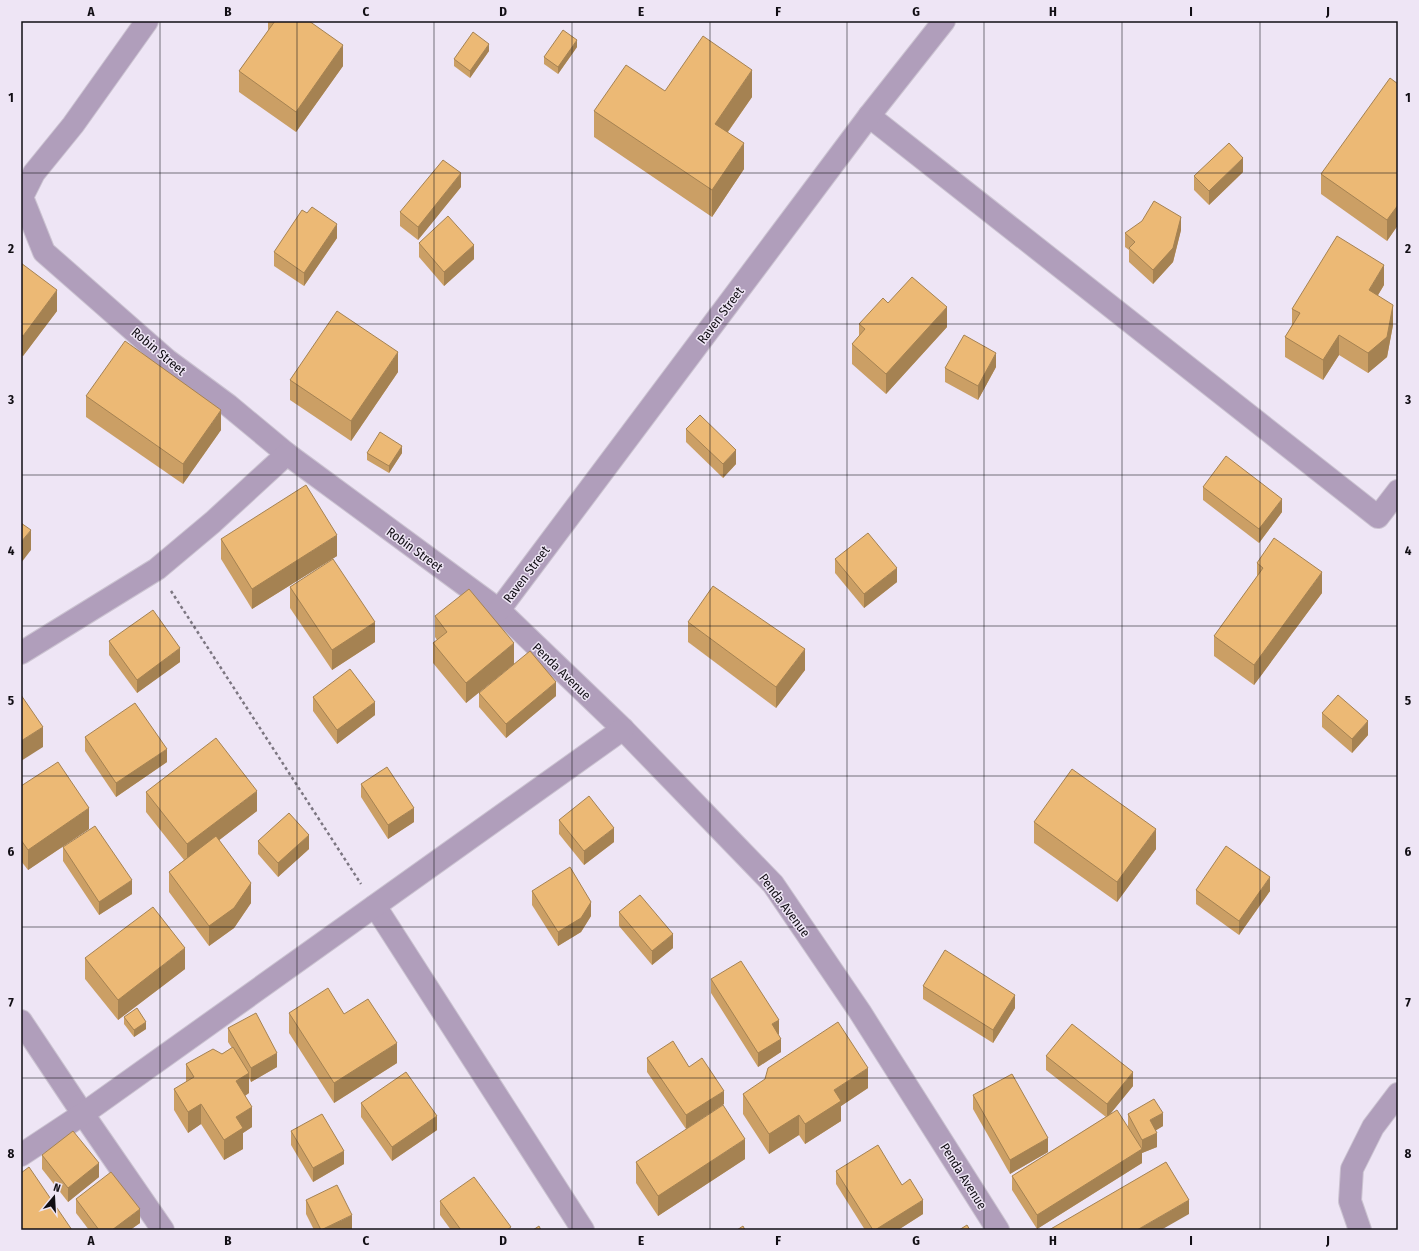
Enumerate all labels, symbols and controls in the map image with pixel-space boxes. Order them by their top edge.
text: A [86,4,95,19]
text: B [224,4,232,19]
text: C [363,4,370,19]
text: D [499,4,507,19]
text: E [638,4,644,19]
text: F [775,4,781,19]
text: G [912,4,920,19]
text: H [1049,4,1057,19]
text: I [1189,4,1193,19]
text: J [1325,4,1330,19]
text: 1 [8,90,14,105]
text: 1 [1405,90,1411,105]
text: 2 [7,241,14,256]
text: 2 [1404,241,1411,256]
street label: Raven Street [694,283,747,347]
street label: Robin Street [129,324,189,379]
text: 3 [7,392,14,407]
text: 3 [1404,392,1411,407]
street label: Robin Street [384,524,446,575]
street label: Raven Street [500,542,553,606]
text: 4 [8,543,15,558]
text: 4 [1405,543,1412,558]
street label: Penda Avenue [529,640,594,703]
text: 5 [8,693,14,708]
text: 5 [1405,693,1411,708]
text: 6 [8,844,15,859]
text: 6 [1405,844,1412,859]
street label: Penda Avenue [756,871,813,940]
text: 7 [8,995,14,1010]
text: 7 [1405,995,1411,1010]
street label: Penda Avenue [937,1140,990,1212]
text: 8 [8,1146,15,1161]
text: 8 [1405,1146,1412,1161]
north arrow [34,1177,74,1217]
text: N [52,1181,62,1195]
text: A [86,1233,95,1248]
text: B [224,1233,232,1248]
text: C [363,1233,370,1248]
text: D [499,1233,507,1248]
text: E [638,1233,644,1248]
text: F [775,1233,781,1248]
text: G [912,1233,920,1248]
text: H [1049,1233,1057,1248]
text: I [1189,1233,1193,1248]
text: J [1325,1233,1330,1248]

